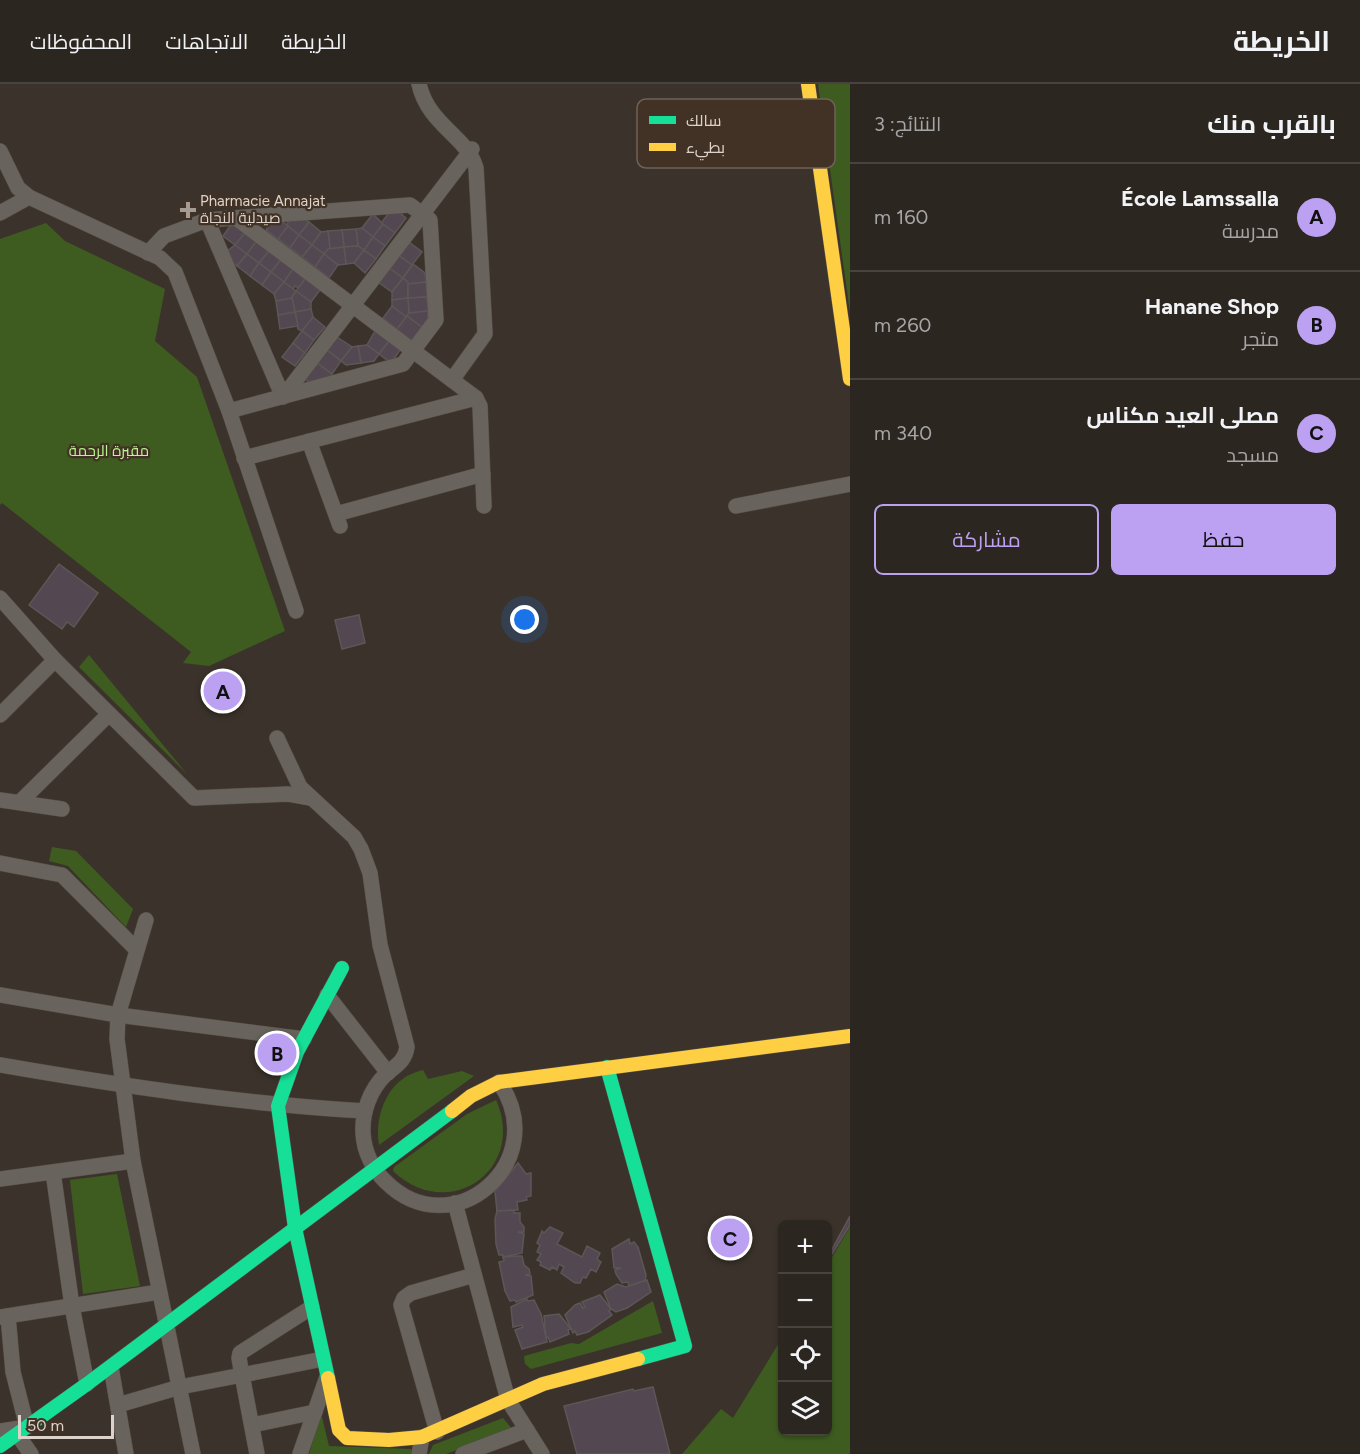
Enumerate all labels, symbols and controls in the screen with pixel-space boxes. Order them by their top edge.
text: الخريطة [1233,24,1330,58]
text: المحفوظات [30,29,132,54]
text: الاتجاهات [165,29,248,54]
text: الخريطة [281,29,347,54]
legend [637,99,835,168]
text: بالقرب منك [1207,108,1336,140]
text: سالك [686,111,721,130]
text: النتائج: 3 [874,112,941,136]
text: بطيء [686,138,725,161]
text: École Lamssalla [1121,185,1279,212]
place label: Pharmacie Annajat صيدلية النجاة [200,192,326,227]
marker: Pharmacie Annajat صيدلية النجاة [181,203,195,217]
text: 160 m [874,205,928,229]
text: A [1309,205,1324,229]
text: مدرسة [1222,219,1279,243]
text: Hanane Shop [1145,293,1279,320]
text: 260 m [874,313,931,337]
text: B [1310,313,1323,337]
text: متجر [1242,327,1279,351]
text: مصلى العيد مكناس [1086,402,1279,429]
text: 340 m [874,421,932,445]
text: C [1309,421,1324,445]
park label: مقبرة الرحمة [69,442,149,460]
text: مسجد [1226,443,1279,467]
button: مشاركة [874,504,1099,575]
button: حفظ [1111,504,1336,575]
your location [510,605,539,634]
pin: A [204,668,242,714]
pin: B [258,1030,296,1076]
pin: C [710,1216,750,1260]
map controls [778,1220,832,1436]
button: + [778,1220,832,1274]
button: − [778,1274,832,1328]
button: locate [778,1328,832,1382]
button: layers [778,1382,832,1436]
scale bar [18,1412,114,1440]
text: 50 m [27,1416,64,1435]

